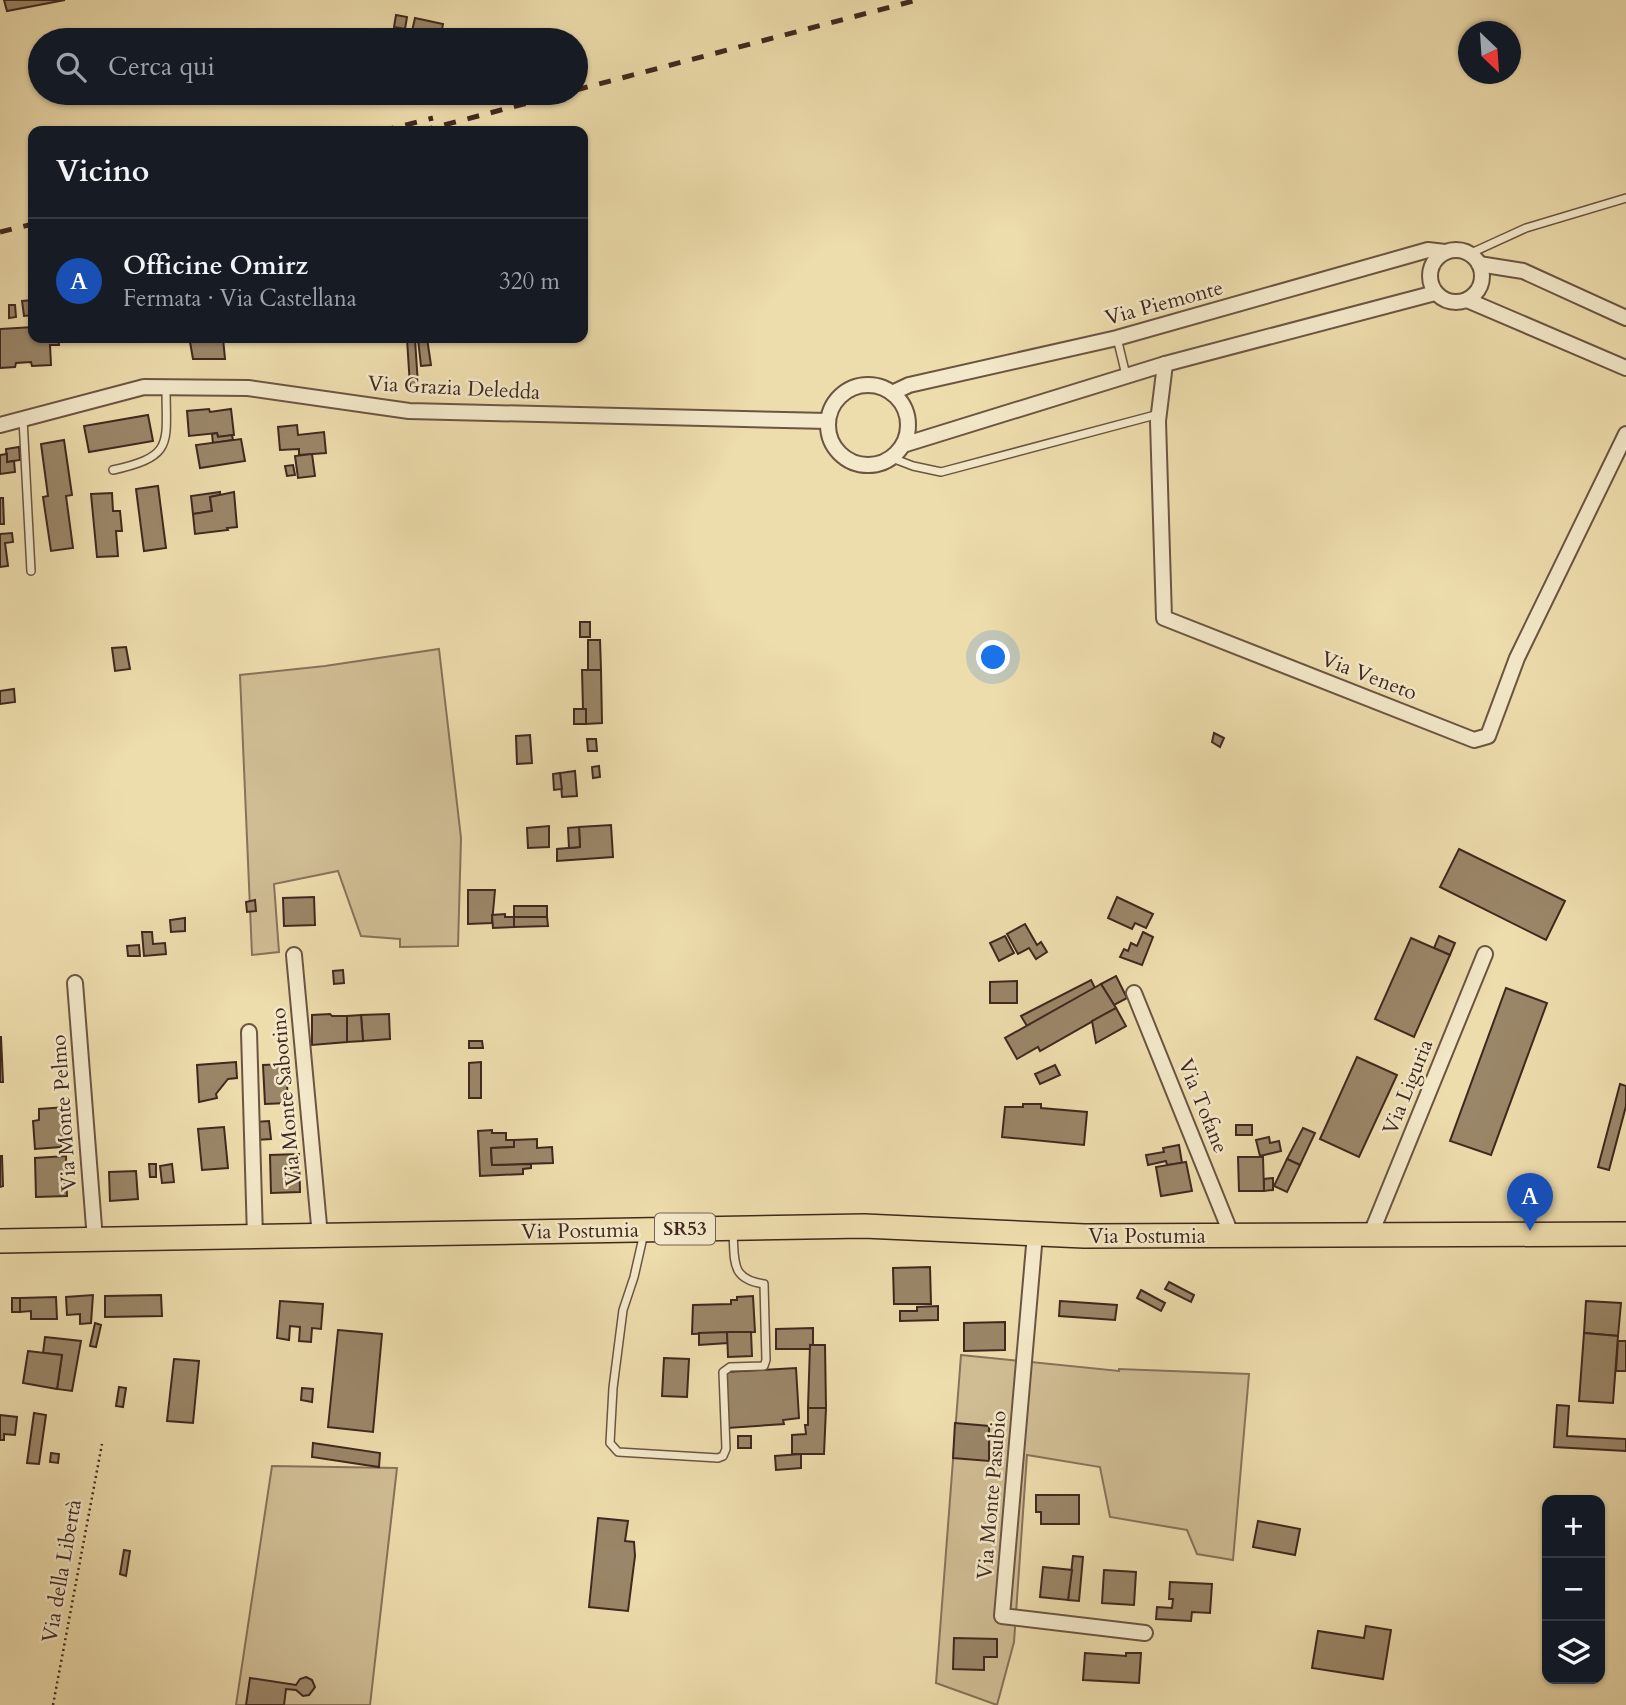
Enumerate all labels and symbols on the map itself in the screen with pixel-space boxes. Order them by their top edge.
north arrow [1458,21,1521,84]
street label: Via Piemonte [1102,273,1226,333]
street label: Via Grazia Deledda [367,369,541,407]
your location [976,640,1010,674]
street label: Via Veneto [1317,644,1421,708]
street label: Via Monte Sabotino [264,1007,308,1187]
street label: Via Monte Pelmo [44,1034,84,1192]
street label: Via Liguria [1376,1035,1440,1139]
street label: Via Tofane [1171,1054,1235,1158]
pin: A [1507,1173,1553,1231]
road number: SR53 [655,1214,715,1245]
street label: Via Postumia [521,1215,639,1247]
street label: Via Postumia [1088,1222,1206,1251]
street label: Via Monte Pasubio [970,1409,1014,1581]
street label: Via della Libertà [35,1497,89,1645]

